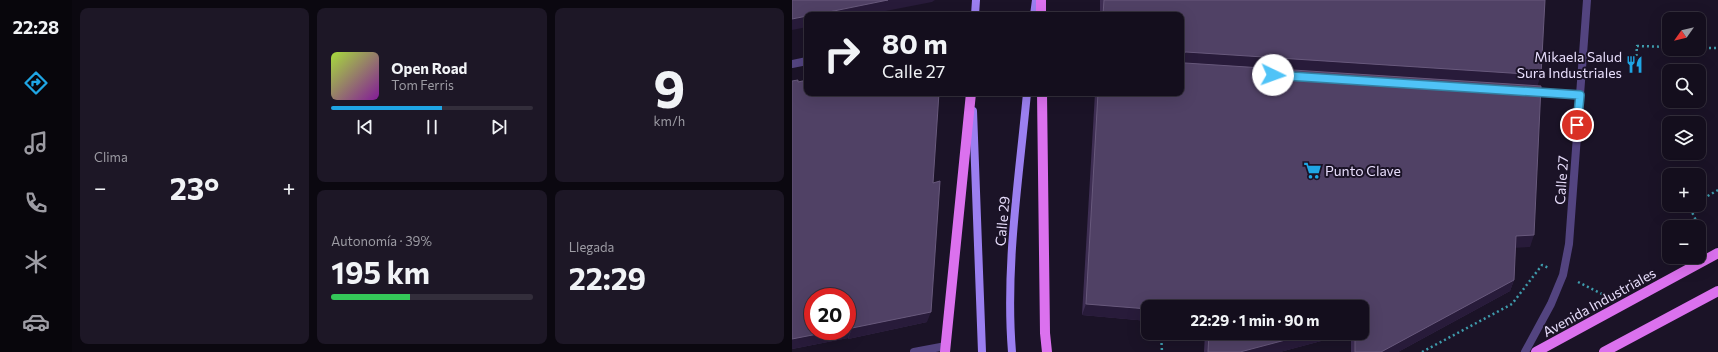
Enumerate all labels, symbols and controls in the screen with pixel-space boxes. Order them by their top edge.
north arrow [1662,12,1706,56]
map controls [1662,12,1706,264]
text: 22:28 [13,16,59,38]
text: 80 m [882,26,948,60]
icon: right [816,28,868,80]
place label: Mikaela Salud Sura Industriales [1517,48,1622,81]
position arrow [1252,54,1294,96]
restaurant icon: Mikaela Salud Sura Industriales [1625,54,1645,74]
text: 9 [653,55,685,119]
text: Open Road [391,59,467,77]
text: Calle 27 [882,60,945,82]
button: search [1662,64,1706,108]
icon: directions [22,69,50,97]
text: Tom Ferris [391,77,454,93]
pin [1560,108,1594,142]
text: km/h [654,113,685,129]
icon: arrive [1566,114,1588,136]
icon: previous [354,116,376,138]
icon: pause [421,116,443,138]
icon: next [488,116,510,138]
button: layers [1662,116,1706,160]
icon: music [22,129,50,157]
text: Clima [94,149,128,165]
street label: Calle 27 [1551,155,1571,205]
supermarket icon: Punto Clave [1302,160,1322,180]
place label: Punto Clave [1325,162,1401,179]
button: + [1662,168,1706,212]
text: 23° [170,169,219,206]
text: − [94,174,107,201]
text: + [282,174,295,201]
icon: phone [22,189,50,217]
street label: Calle 29 [991,195,1013,247]
button: − [1662,220,1706,264]
text: Autonomía · 39% [331,233,432,249]
text: Llegada [569,239,614,255]
icon: climate [22,248,50,276]
text: 195 km [331,253,430,290]
text: 22:29 [569,259,646,296]
street label: Avenida Industriales [1539,264,1659,340]
speed limit sign: 20 [804,288,856,340]
icon: car [22,308,50,336]
text: 22:29 · 1 min · 90 m [1191,311,1319,329]

